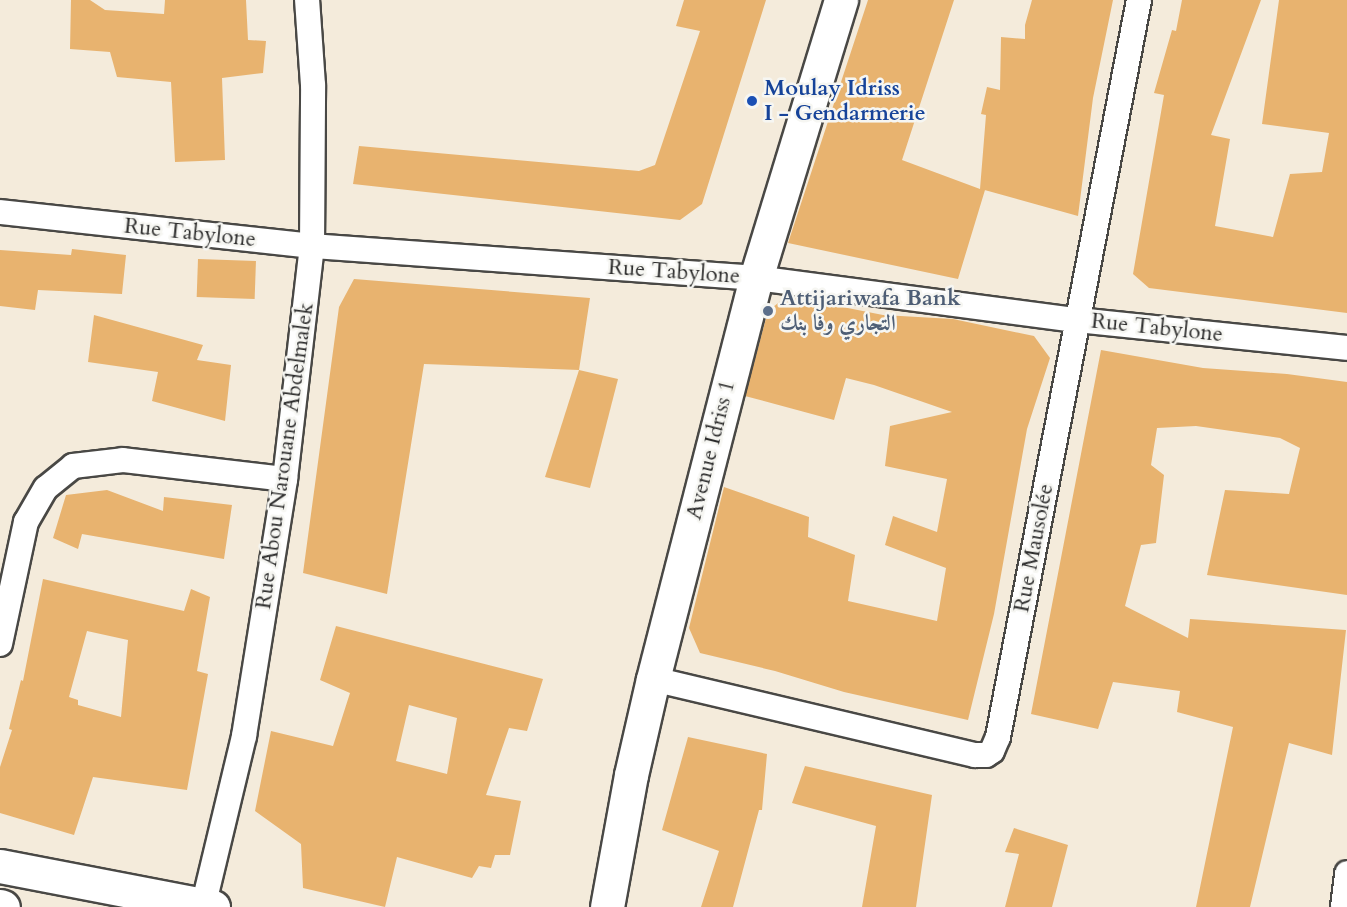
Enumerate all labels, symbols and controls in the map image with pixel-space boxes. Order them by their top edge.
place label: Moulay Idriss I - Gendarmerie [764,75,926,126]
marker: Moulay Idriss I - Gendarmerie [745,94,759,108]
street label: Rue Tabylone [123,213,257,253]
street label: Rue Tabylone [607,254,741,290]
place label: Attijariwafa Bank التجاري وفا بنك [780,285,961,336]
street label: Rue Abou Narouane Abdelmalek [250,301,320,611]
marker: Attijariwafa Bank التجاري وفا بنك [761,304,775,318]
street label: Rue Tabylone [1090,308,1224,348]
street label: Avenue Idriss 1 [681,378,741,522]
street label: Rue Mausolée [1009,482,1059,614]

